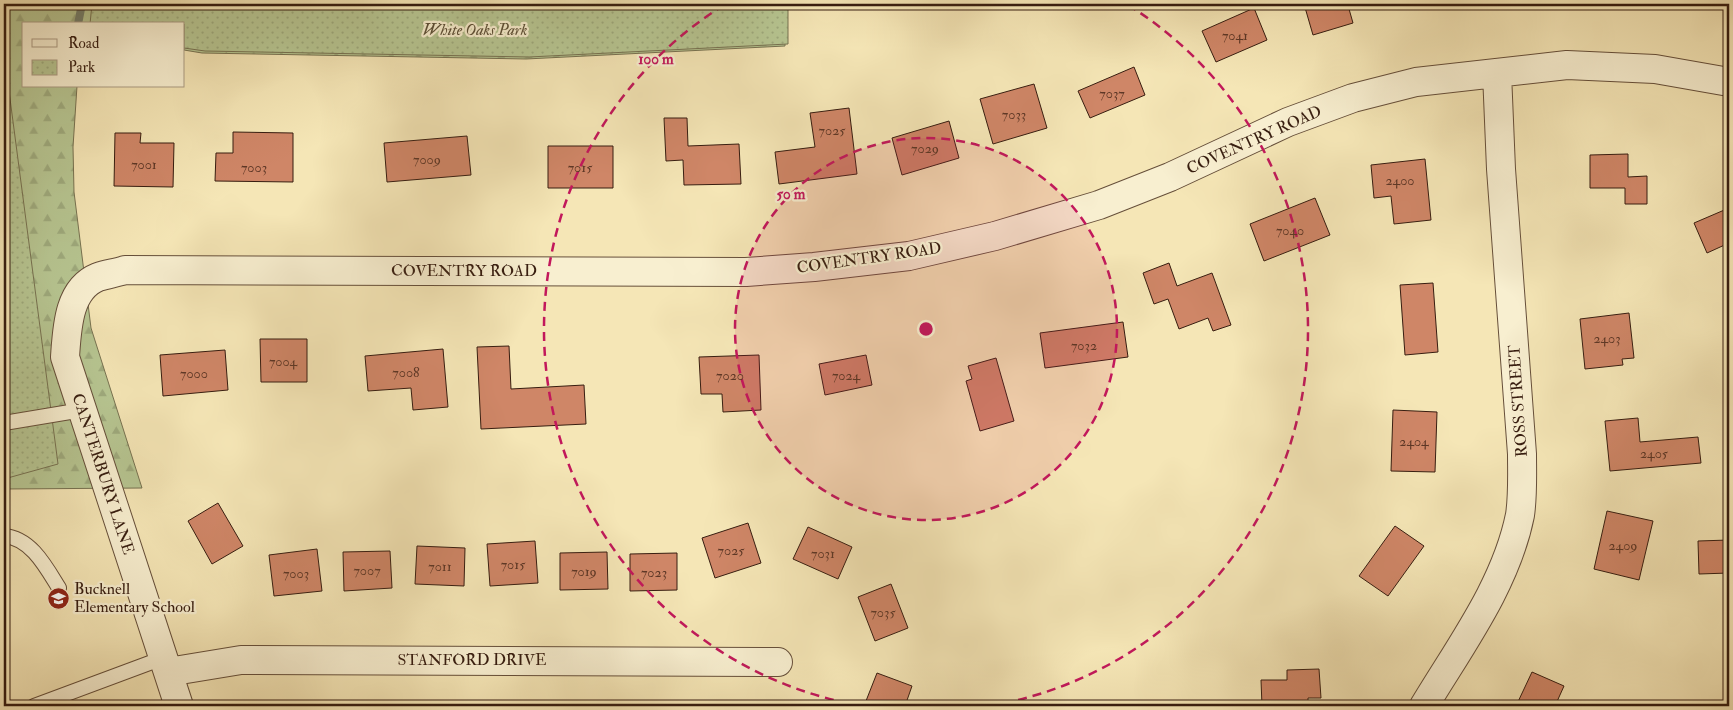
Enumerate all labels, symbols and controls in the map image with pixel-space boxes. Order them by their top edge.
park label: White Oaks Park [423,20,528,40]
legend [22,22,185,88]
house number: 7041 [1222,27,1248,44]
text: Road [68,34,100,53]
text: 100 m [638,50,674,69]
text: Park [68,58,95,77]
house number: 7037 [1099,85,1125,102]
street label: COVENTRY ROAD [1183,101,1325,179]
house number: 7033 [1002,106,1026,123]
house number: 7025 [819,122,846,139]
house number: 7029 [911,140,939,157]
house number: 7009 [413,151,441,168]
house number: 7001 [131,156,157,173]
house number: 7003 [241,159,267,176]
house number: 7015 [568,159,593,176]
house number: 2400 [1386,172,1415,189]
text: 50 m [777,185,806,204]
house number: 7040 [1276,222,1304,239]
street label: COVENTRY ROAD [795,238,943,278]
street label: COVENTRY ROAD [391,261,537,281]
centre of rings [917,320,935,338]
house number: 2403 [1593,330,1621,347]
house number: 7032 [1071,337,1097,354]
street label: ROSS STREET [1504,344,1532,458]
house number: 7004 [269,353,299,370]
house number: 7008 [392,364,420,381]
house number: 7000 [180,365,208,382]
house number: 7020 [716,367,744,384]
house number: 7024 [832,367,862,384]
street label: CANTERBURY LANE [68,391,138,557]
house number: 2404 [1399,433,1430,450]
house number: 2405 [1640,445,1669,462]
house number: 2409 [1609,537,1638,554]
house number: 7025 [718,542,745,559]
house number: 7031 [811,545,835,562]
house number: 7015 [501,556,526,573]
house number: 7011 [428,558,452,575]
house number: 7007 [353,562,381,579]
house number: 7019 [571,563,597,580]
house number: 7023 [641,564,667,581]
house number: 7003 [283,565,309,582]
place label: Bucknell Elementary School [74,579,195,617]
school or university icon: Bucknell Elementary School [46,586,70,610]
house number: 7035 [870,604,896,621]
street label: STANFORD DRIVE [397,650,547,670]

